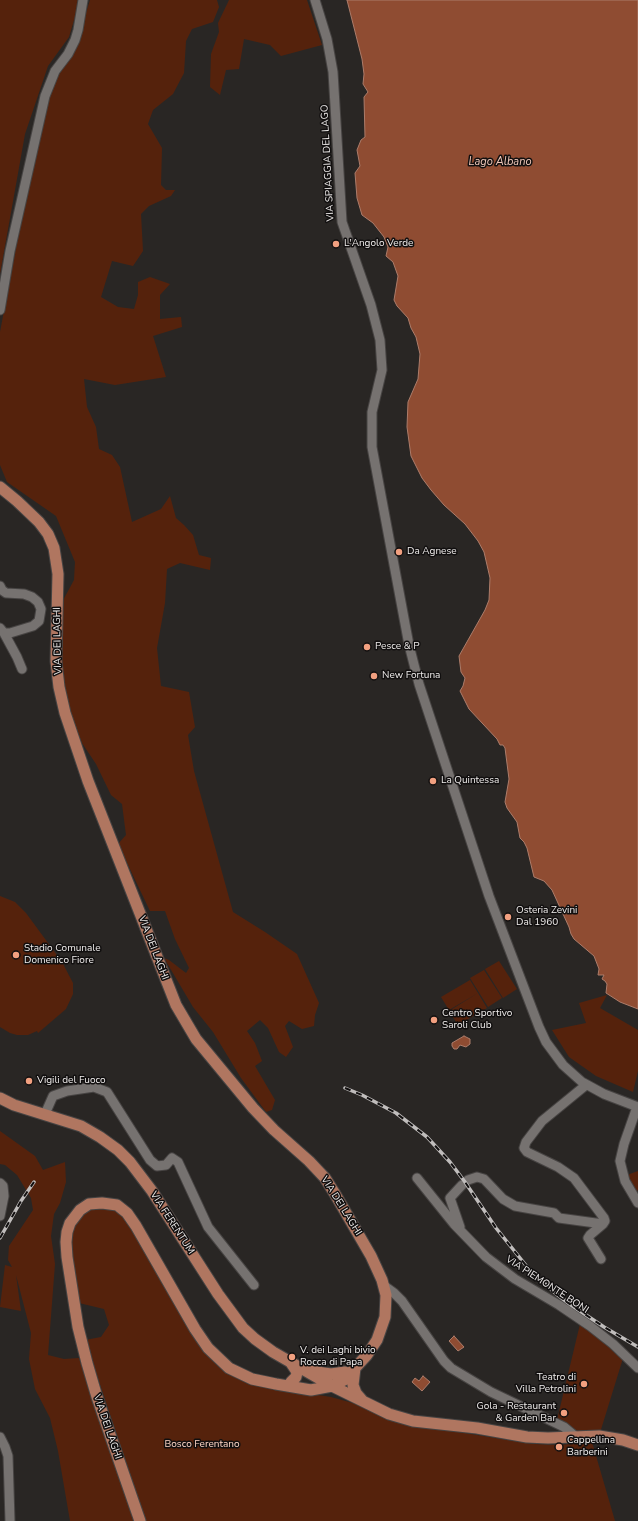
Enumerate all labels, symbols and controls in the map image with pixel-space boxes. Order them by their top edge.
street label: VIA SPIAGGIA DEL LAGO [319,104,337,222]
water label: Lago Albano [468,155,532,169]
place label: L'Angolo Verde [344,238,413,250]
marker: L'Angolo Verde [331,239,341,249]
place label: Da Agnese [407,546,457,558]
marker: Da Agnese [394,547,404,557]
street label: VIA DEI LAGHI [51,607,65,675]
place label: Pesce & P [375,641,419,653]
marker: Pesce & P [362,642,372,652]
place label: New Fortuna [382,670,440,682]
marker: New Fortuna [369,671,379,681]
place label: La Quintessa [441,775,499,787]
marker: La Quintessa [428,776,438,786]
place label: Osteria Zevini Dal 1960 [516,905,577,928]
marker: Osteria Zevini Dal 1960 [503,912,513,922]
street label: VIA DEI LAGHI [135,914,171,982]
place label: Stadio Comunale Domenico Fiore [24,943,101,966]
marker: Stadio Comunale Domenico Fiore [11,950,21,960]
place label: Centro Sportivo Saroli Club [442,1008,512,1032]
marker: Centro Sportivo Saroli Club [429,1015,439,1025]
place label: Vigili del Fuoco [37,1075,106,1087]
marker: Vigili del Fuoco [24,1076,34,1086]
street label: VIA DEI LAGHI [318,1174,364,1238]
street label: VIA FERENTUM [147,1189,197,1257]
street label: VIA PIEMONTE BONI [503,1254,591,1316]
place label: V. dei Laghi bivio Rocca di Papa [300,1345,376,1368]
marker: V. dei Laghi bivio Rocca di Papa [287,1352,297,1362]
place label: Teatro di Villa Petrolini [516,1372,576,1396]
marker: Teatro di Villa Petrolini [579,1379,589,1389]
street label: VIA DEI LAGHI [90,1393,124,1461]
place label: Gola - Restaurant & Garden Bar [476,1401,556,1424]
marker: Gola - Restaurant & Garden Bar [559,1408,569,1418]
place label: Cappellina Barberini [567,1435,615,1458]
park label: Bosco Ferentano [165,1439,239,1451]
marker: Cappellina Barberini [554,1442,564,1452]

